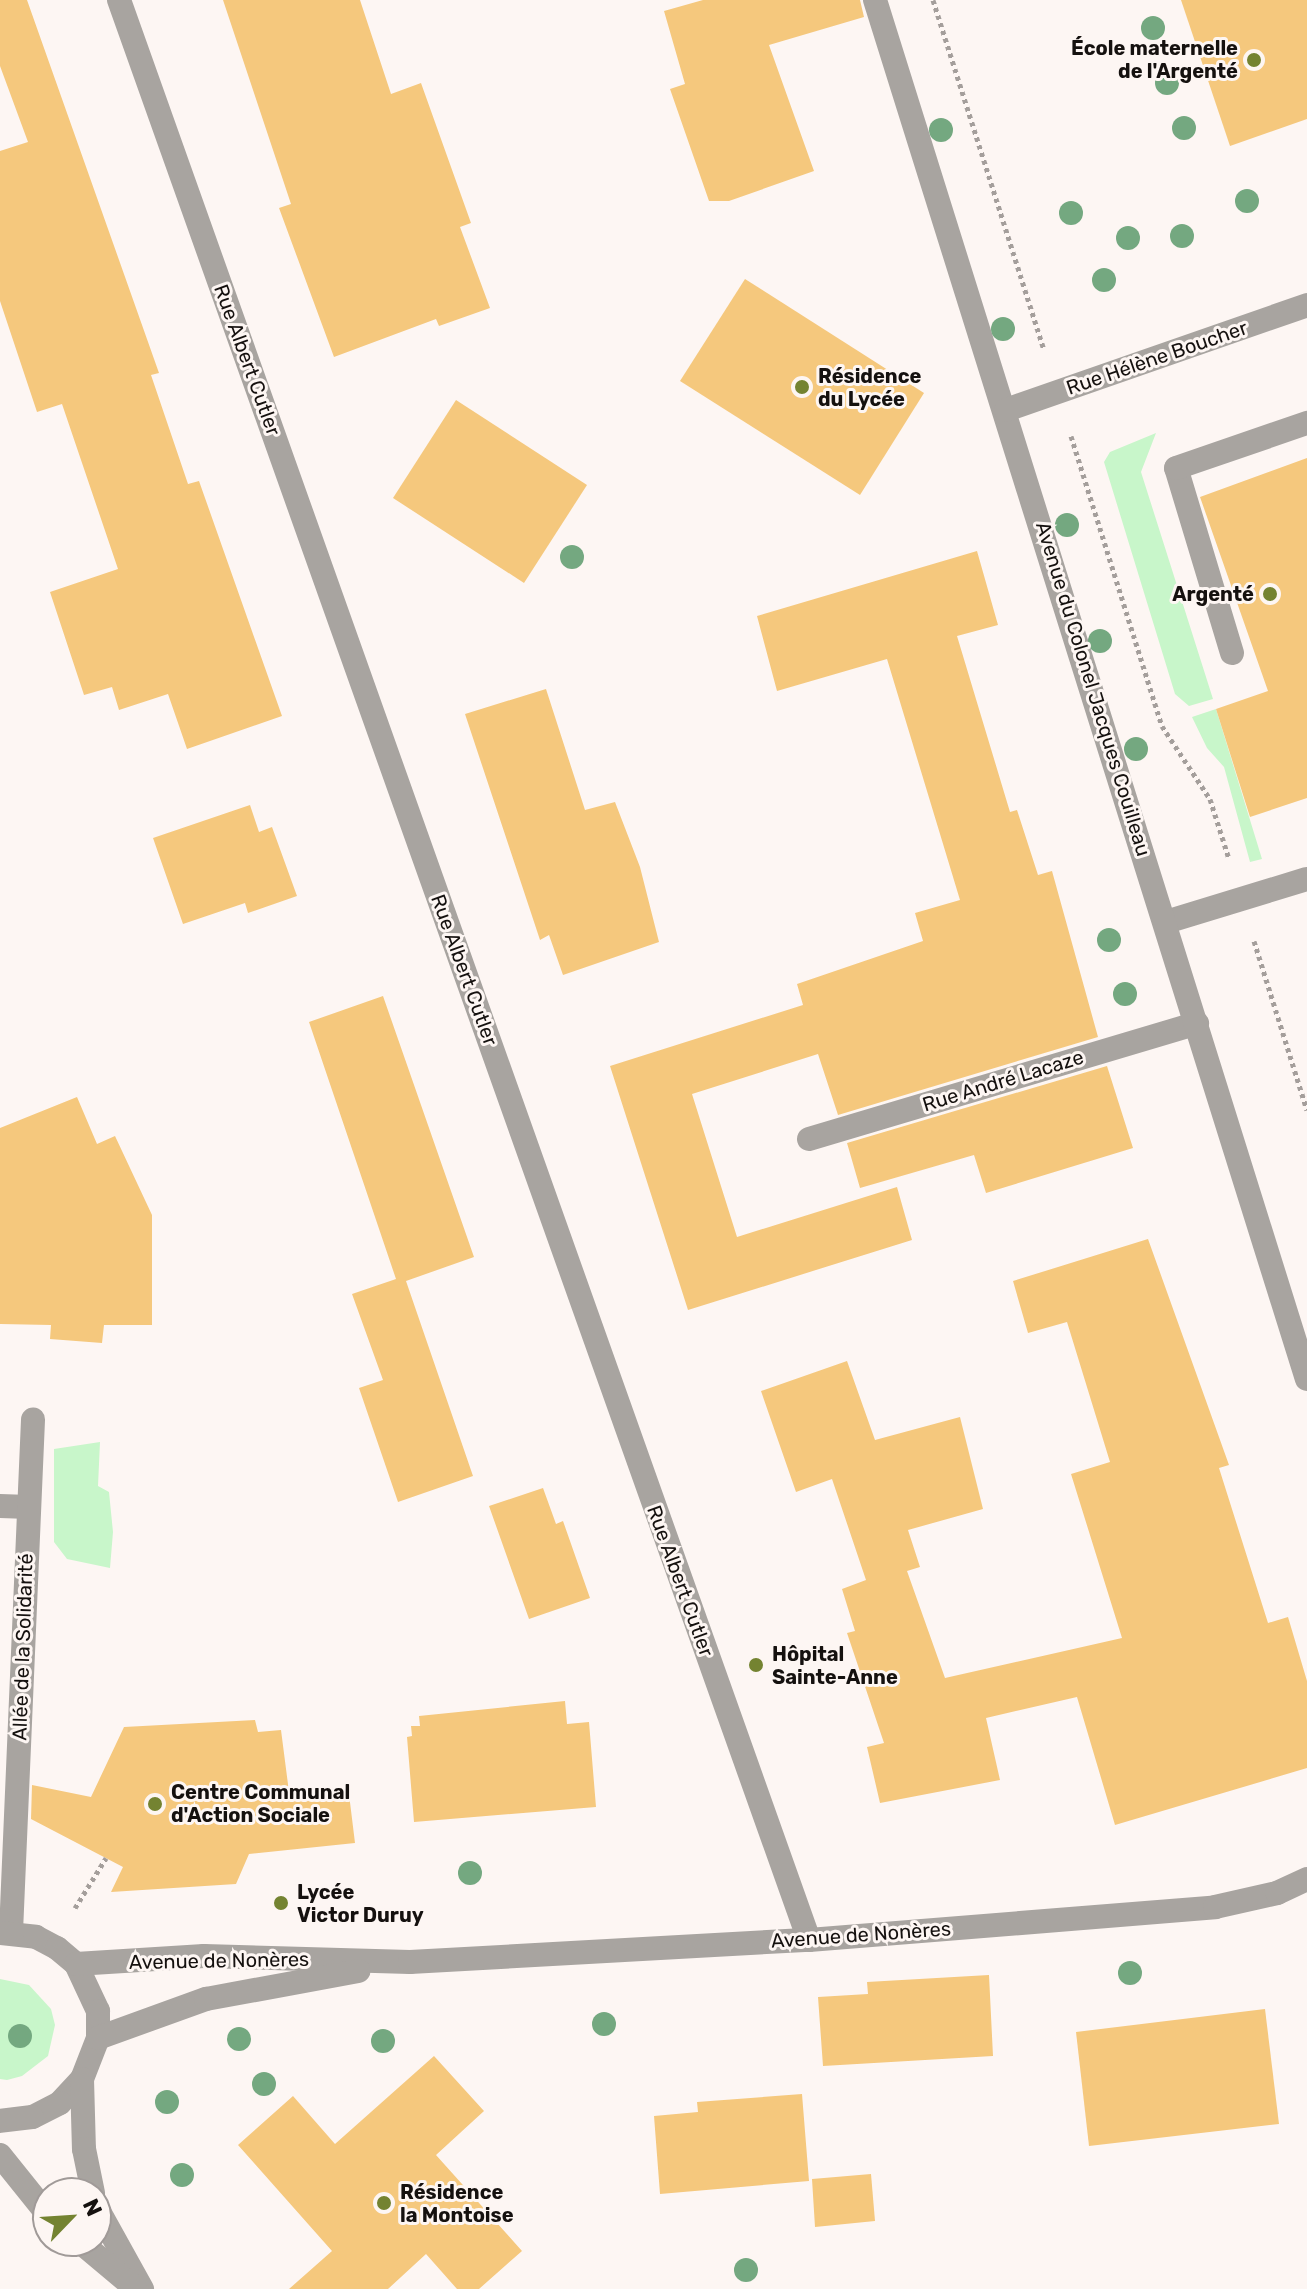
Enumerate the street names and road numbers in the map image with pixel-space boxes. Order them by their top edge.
street label: Rue Albert Cutler [208,281,286,439]
street label: Rue Hélène Boucher [1063,316,1251,400]
street label: Avenue du Colonel Jacques Couilleau [1031,519,1155,859]
street label: Rue Albert Cutler [425,891,503,1049]
street label: Rue André Lacaze [919,1045,1087,1117]
street label: Rue Albert Cutler [641,1502,719,1660]
street label: Allée de la Solidarité [8,1553,38,1741]
street label: Avenue de Nonères [770,1917,952,1953]
street label: Avenue de Nonères [129,1947,309,1975]

